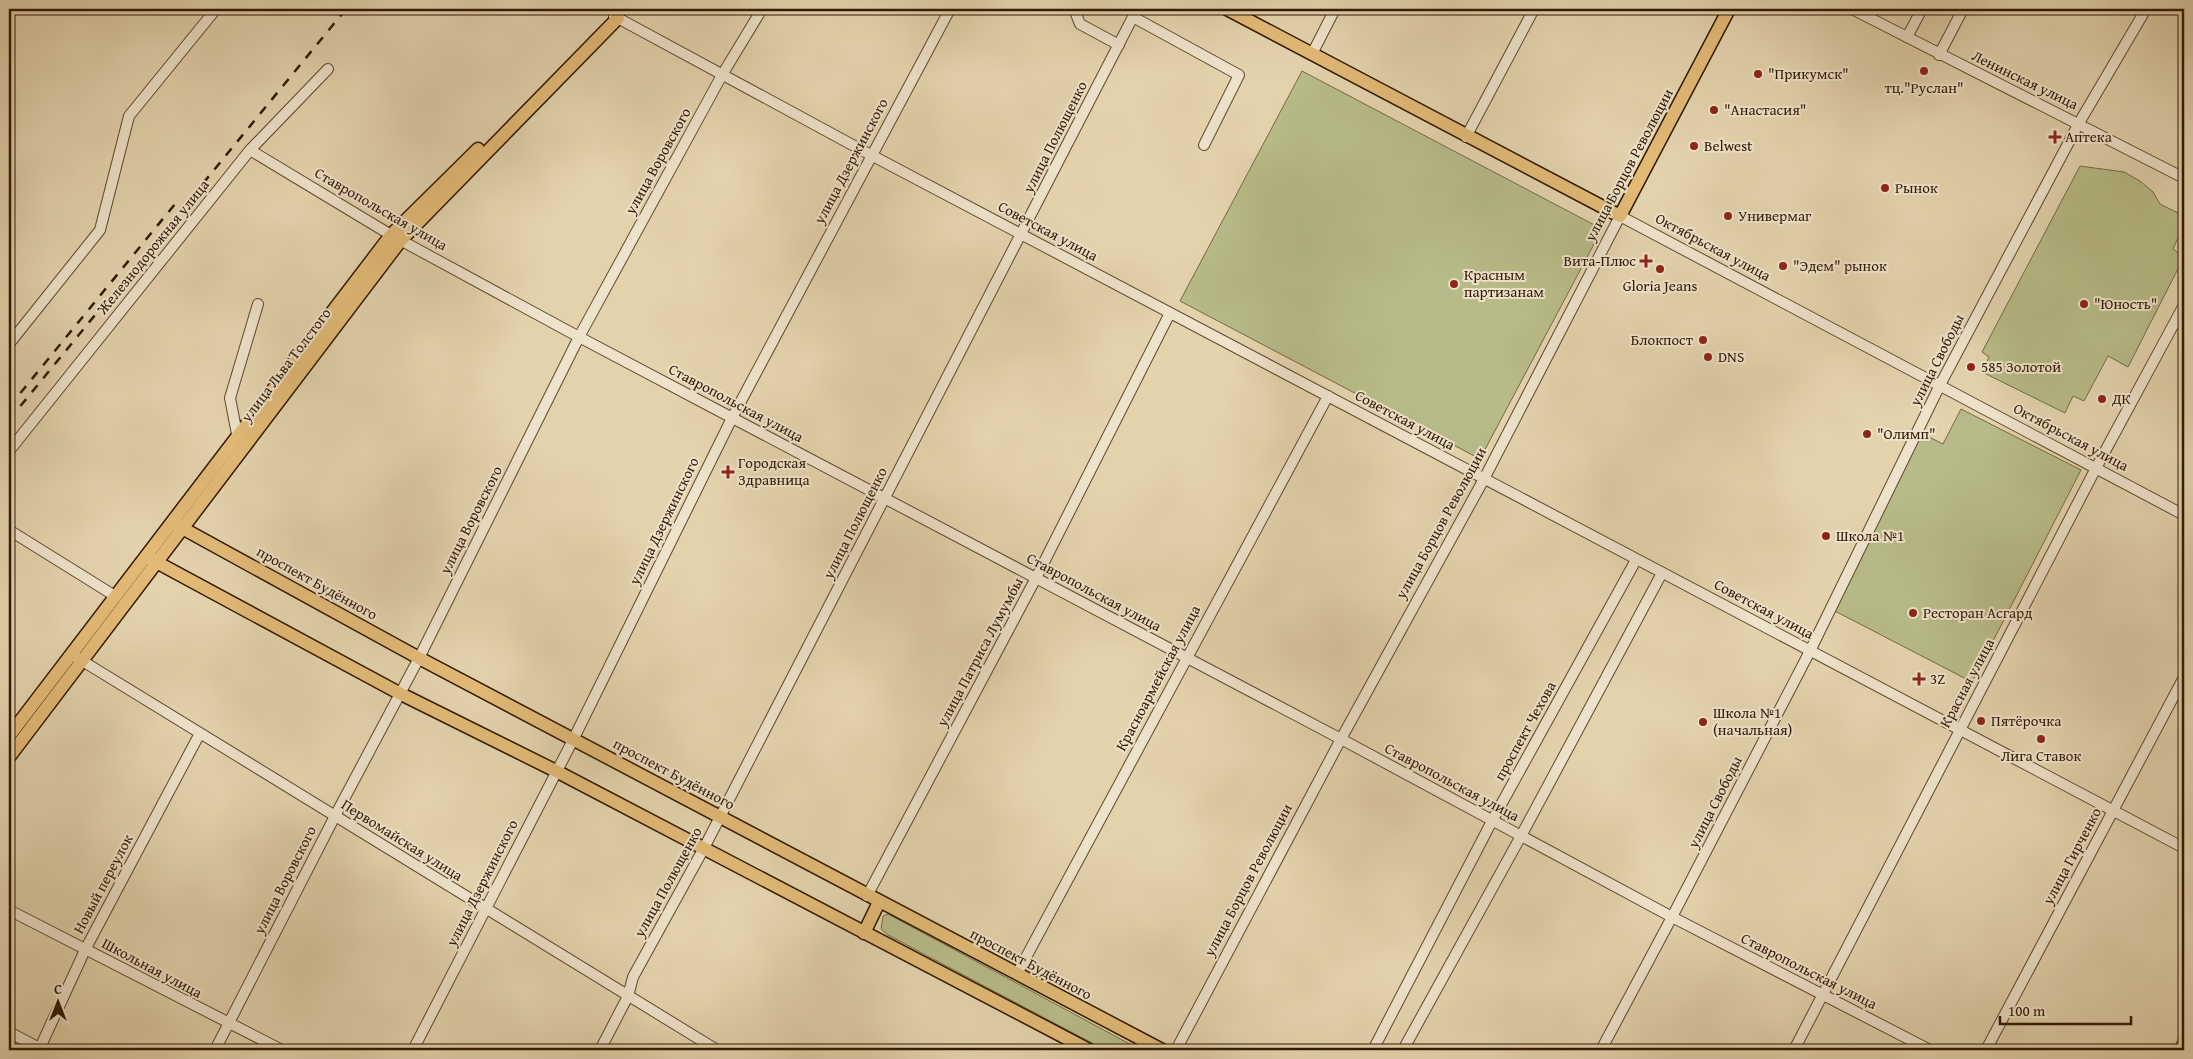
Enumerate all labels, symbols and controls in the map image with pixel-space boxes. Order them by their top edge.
street label: Ленинская улица [1969,45,2083,115]
place label: "Прикумск" [1768,63,1849,84]
marker: тц."Руслан" [1918,65,1930,77]
marker: "Прикумск" [1752,68,1764,80]
street label: улица Полющенко [1017,77,1092,197]
place label: тц."Руслан" [1884,77,1964,98]
street label: улица Борцов Революции [1579,85,1678,246]
street label: улица Дзержинского [808,94,893,228]
place label: "Анастасия" [1724,99,1806,120]
street label: улица Воровского [619,103,696,219]
marker: "Анастасия" [1708,104,1720,116]
place label: Аптека [2065,126,2113,147]
marker: Аптека [2049,131,2061,143]
place label: Belwest [1704,135,1753,156]
marker: Belwest [1688,140,1700,152]
street label: Ставропольская улица [311,162,452,256]
street label: Железнодорожная улица [91,174,214,319]
place label: Рынок [1895,177,1938,198]
marker: Рынок [1879,182,1891,194]
street label: Советская улица [995,195,1103,266]
place label: Универмаг [1738,205,1812,226]
street label: Октябрьская улица [1652,207,1775,286]
marker: Универмаг [1722,210,1734,222]
place label: Вита-Плюс [1564,250,1636,271]
marker: Вита-Плюс [1640,255,1652,267]
place label: "Эдем" рынок [1793,255,1887,276]
marker: "Эдем" рынок [1777,260,1789,272]
marker: Gloria Jeans [1654,263,1666,275]
place label: Красным партизанам [1464,264,1544,302]
place label: Gloria Jeans [1623,275,1697,296]
marker: Красным партизанам [1448,278,1460,290]
place label: "Юность" [2094,293,2157,314]
marker: "Юность" [2078,298,2090,310]
street label: улица Льва Толстого [235,303,336,427]
street label: улица Свободы [1904,310,1969,410]
place label: Блокпост [1631,329,1694,350]
marker: Блокпост [1697,334,1709,346]
place label: DNS [1718,346,1744,367]
marker: DNS [1702,351,1714,363]
place label: 585 Золотой [1981,356,2061,377]
street label: Ставропольская улица [665,358,808,447]
marker: 585 Золотой [1965,361,1977,373]
street label: Советская улица [1352,384,1460,455]
place label: ДК [2111,388,2132,409]
marker: ДК [2096,393,2108,405]
street label: Октябрьская улица [2010,397,2133,476]
place label: "Олимп" [1877,423,1936,444]
marker: "Олимп" [1861,428,1873,440]
street label: улица Борцов Революции [1390,443,1491,603]
place label: Городская Здравница [738,452,811,490]
street label: улица Дзержинского [623,453,704,589]
street label: улица Воровского [434,462,507,579]
street label: улица Полющенко [817,463,892,583]
marker: Городская Здравница [722,466,734,478]
place label: Школа №1 [1836,525,1904,546]
marker: Школа №1 [1820,530,1832,542]
street label: проспект Будённого [253,541,382,625]
street label: Ставропольская улица [1023,547,1166,636]
street label: улица Патриса Лумумбы [931,573,1028,731]
street label: Советская улица [1711,573,1819,644]
street label: Красноармейская улица [1110,600,1205,754]
place label: Ресторан Асгард [1923,602,2032,623]
marker: Ресторан Асгард [1907,607,1919,619]
street label: Красная улица [1934,634,1999,731]
place label: 3Z [1930,668,1945,689]
marker: 3Z [1912,672,1926,686]
street label: проспект Чехова [1489,677,1561,784]
place label: Школа №1 (начальная) [1713,702,1792,740]
place label: Пятёрочка [1991,710,2062,731]
marker: Пятёрочка [1975,715,1987,727]
marker: Школа №1 (начальная) [1697,716,1709,728]
street label: проспект Будённого [610,733,739,815]
marker: Лига Ставок [2035,733,2047,745]
street label: Ставропольская улица [1381,737,1524,826]
place label: Лига Ставок [2001,745,2081,766]
street label: улица Свободы [1682,752,1747,852]
street label: Первомайская улица [338,794,468,886]
street label: улица Борцов Революции [1198,800,1297,961]
street label: улица Гирченко [2037,803,2106,909]
street label: улица Дзержинского [440,815,523,951]
street label: улица Воровского [248,822,321,939]
street label: улица Полющенко [628,823,707,942]
street label: Новый переулок [68,830,138,937]
street label: проспект Будённого [967,923,1096,1005]
street label: Ставропольская улица [1738,927,1882,1014]
street label: Школьная улица [98,932,207,1003]
north arrow [32,976,82,1026]
text: С [54,979,62,999]
scale bar [2000,994,2132,1026]
text: 100 m [2008,1000,2046,1021]

